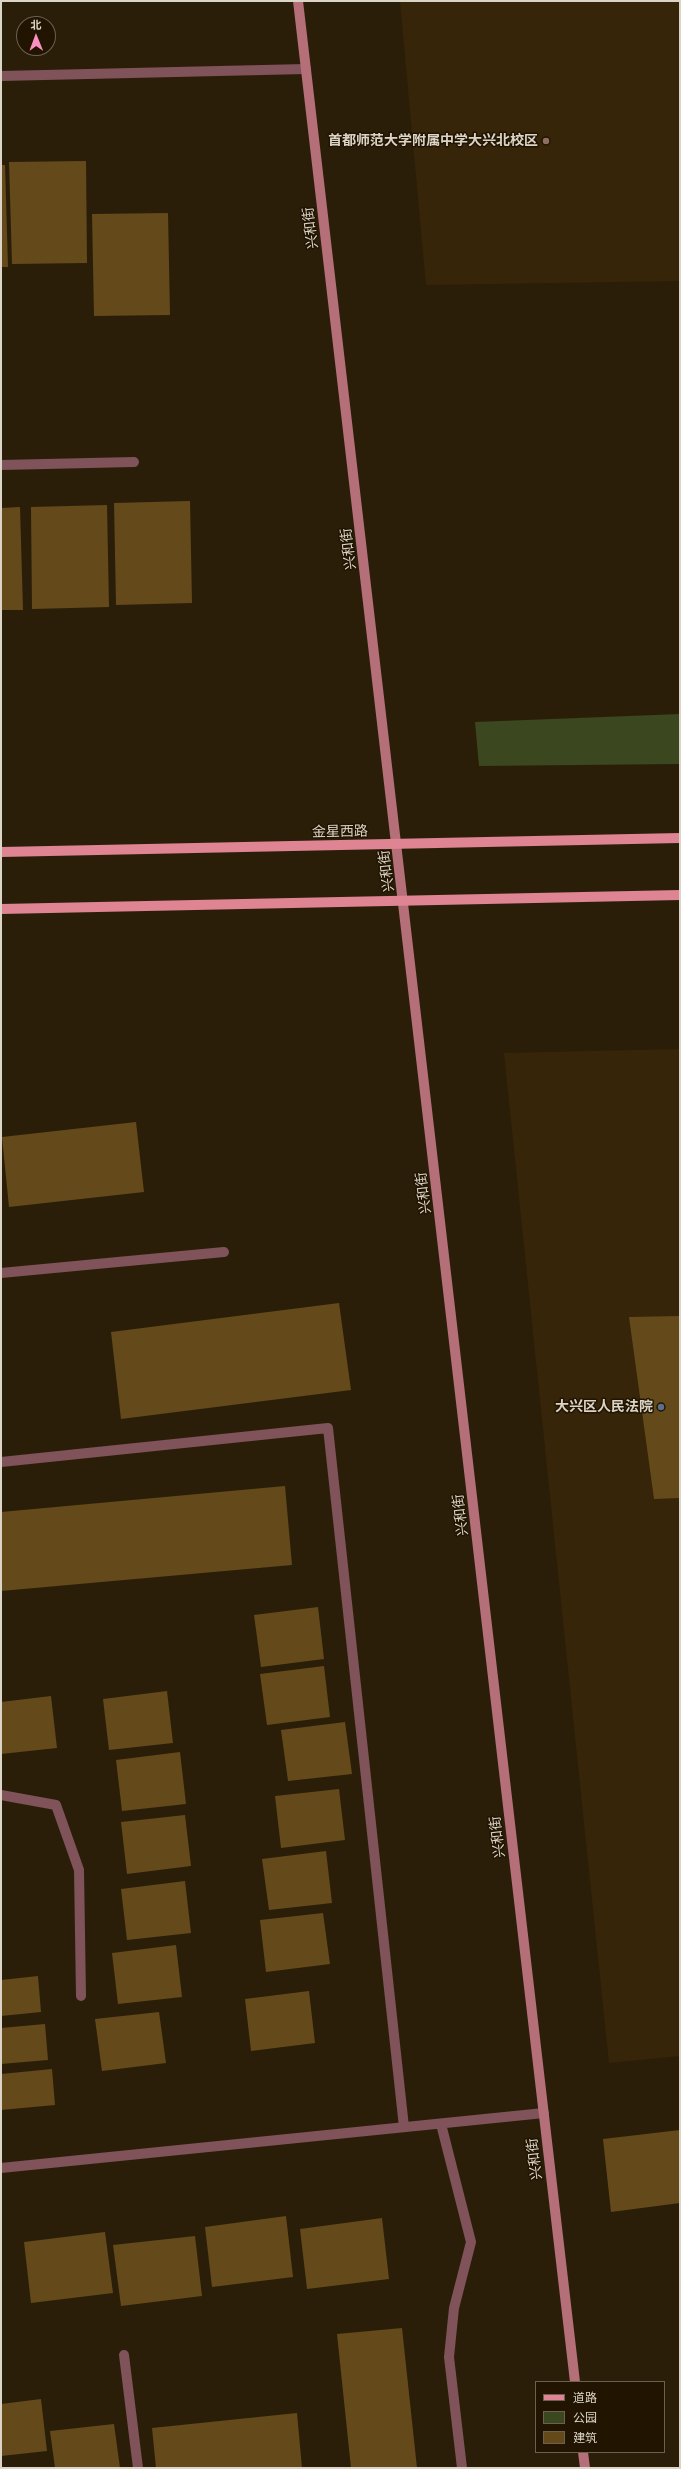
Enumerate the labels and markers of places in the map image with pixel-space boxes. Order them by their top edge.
place label: 首都师范大学附属中学大兴北校区 [328,133,538,149]
marker: 首都师范大学附属中学大兴北校区 [541,136,551,146]
place label: 大兴区人民法院 [555,1399,653,1415]
marker: 大兴区人民法院 [656,1402,666,1412]

